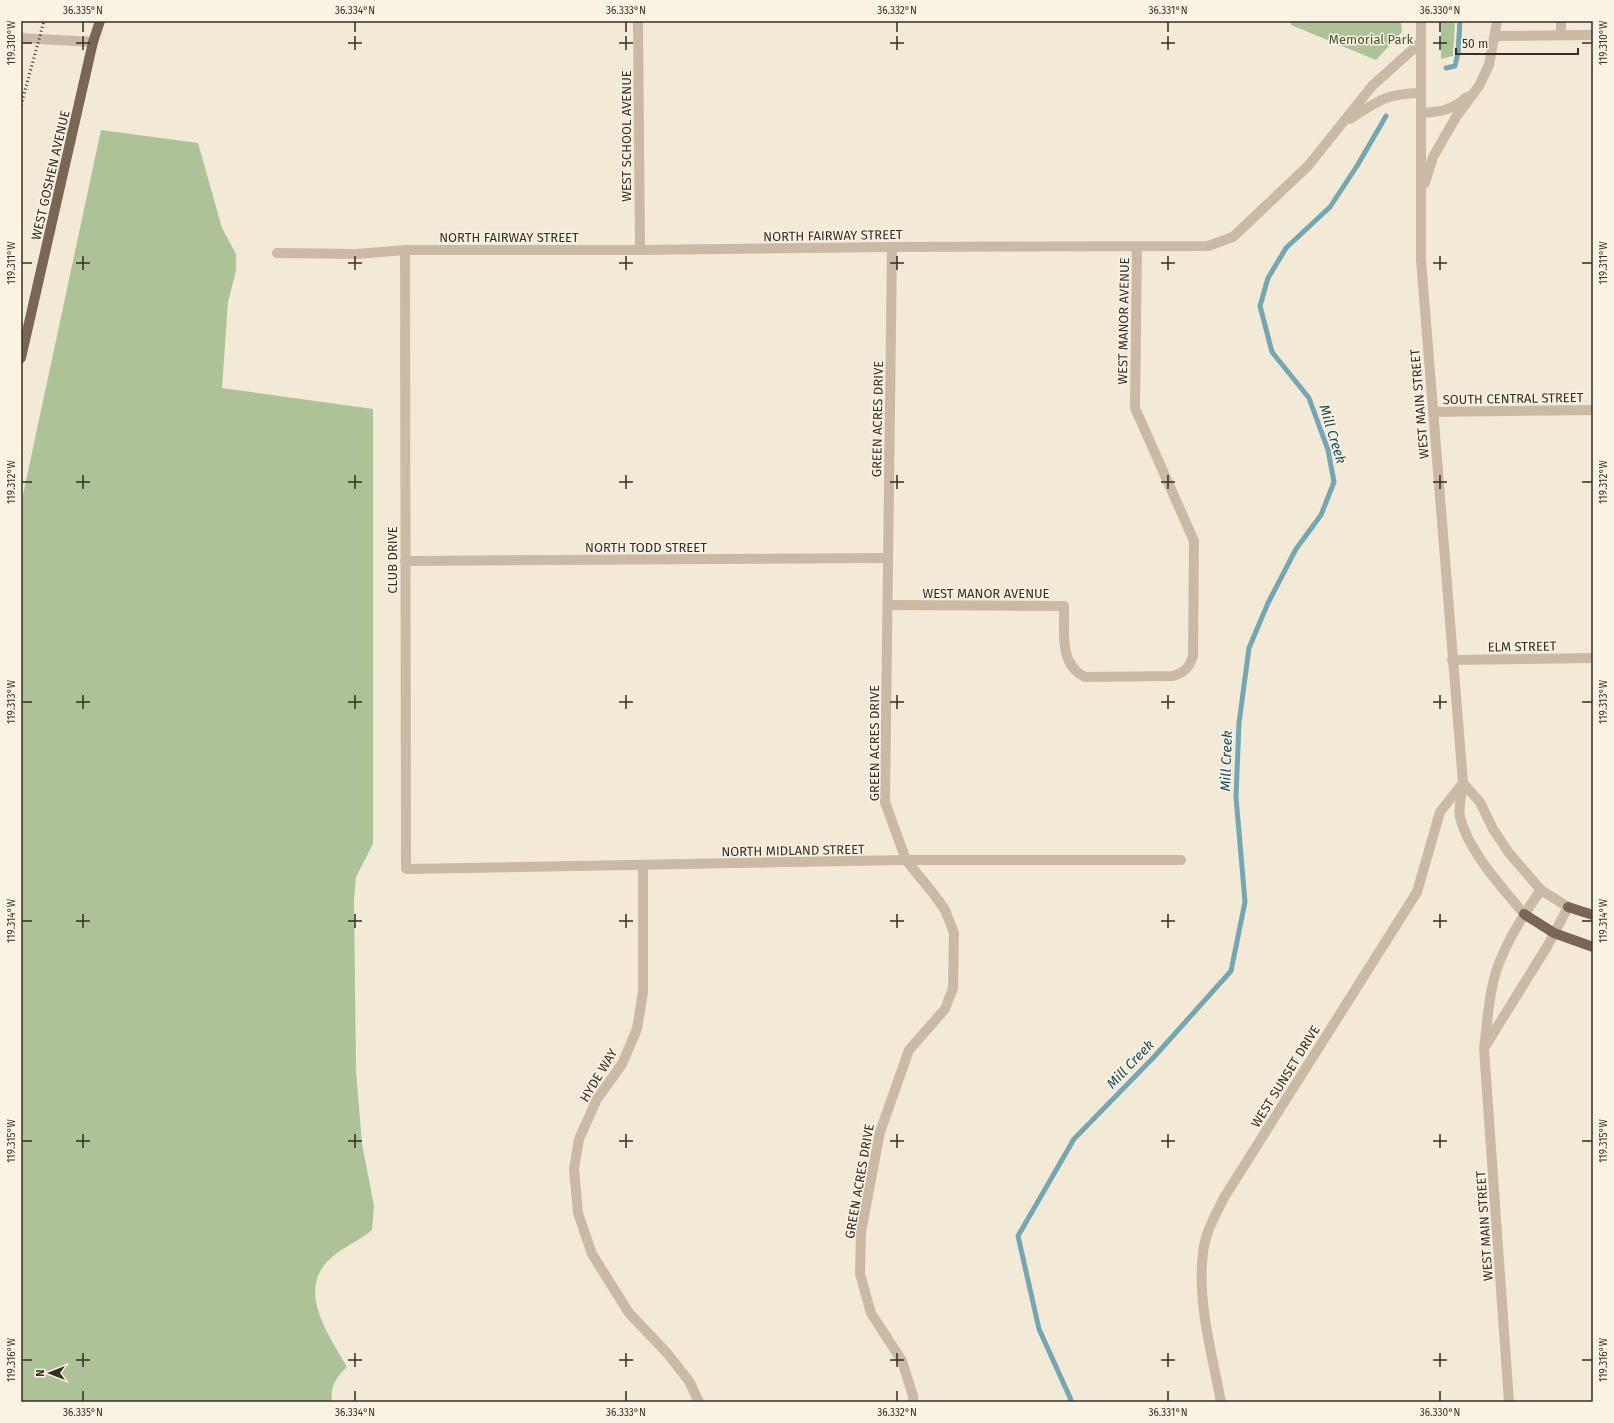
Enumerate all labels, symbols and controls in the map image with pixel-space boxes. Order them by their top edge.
text: 36.335°N [63,5,103,17]
text: 36.334°N [335,5,375,17]
text: 36.333°N [606,5,646,17]
text: 36.332°N [877,5,917,17]
text: 36.331°N [1149,5,1187,17]
text: 36.330°N [1420,5,1460,17]
text: 119.310°W [6,20,18,65]
text: 119.310°W [1598,20,1610,65]
scale bar [1456,30,1578,56]
park label: Memorial Park [1329,32,1414,47]
text: 50 m [1462,37,1488,51]
street label: WEST SCHOOL AVENUE [619,70,634,202]
street label: WEST GOSHEN AVENUE [28,109,73,242]
street label: NORTH FAIRWAY STREET [763,227,903,244]
street label: NORTH FAIRWAY STREET [439,230,579,245]
text: 119.311°W [6,241,18,285]
text: 119.311°W [1598,241,1610,285]
street label: WEST MANOR AVENUE [1115,257,1132,385]
street label: WEST MAIN STREET [1407,348,1432,460]
street label: GREEN ACRES DRIVE [869,361,886,477]
street label: SOUTH CENTRAL STREET [1442,390,1584,407]
water label: Mill Creek [1315,403,1350,466]
text: 119.312°W [6,459,18,504]
text: 119.312°W [1598,459,1610,504]
street label: CLUB DRIVE [385,526,400,594]
street label: NORTH TODD STREET [585,540,707,555]
street label: WEST MANOR AVENUE [922,586,1050,601]
street label: ELM STREET [1487,638,1557,655]
text: 119.313°W [6,679,18,724]
text: 119.313°W [1598,679,1610,724]
street label: GREEN ACRES DRIVE [867,685,882,801]
water label: Mill Creek [1217,730,1236,792]
street label: NORTH MIDLAND STREET [721,842,865,859]
text: 119.314°W [6,898,18,943]
text: 119.314°W [1598,898,1610,943]
street label: WEST SUNSET DRIVE [1248,1022,1323,1130]
water label: Mill Creek [1103,1036,1158,1092]
street label: HYDE WAY [577,1045,621,1105]
text: 119.315°W [6,1118,18,1163]
text: 119.315°W [1598,1118,1610,1163]
street label: GREEN ACRES DRIVE [842,1122,877,1240]
street label: WEST MAIN STREET [1473,1170,1496,1281]
text: 119.316°W [6,1337,18,1382]
text: 119.316°W [1598,1337,1610,1382]
north arrow [30,1353,70,1393]
text: N [34,1369,47,1377]
text: 36.335°N [63,1407,103,1419]
text: 36.334°N [335,1407,375,1419]
text: 36.333°N [606,1407,646,1419]
text: 36.332°N [877,1407,917,1419]
text: 36.331°N [1149,1407,1187,1419]
text: 36.330°N [1420,1407,1460,1419]

